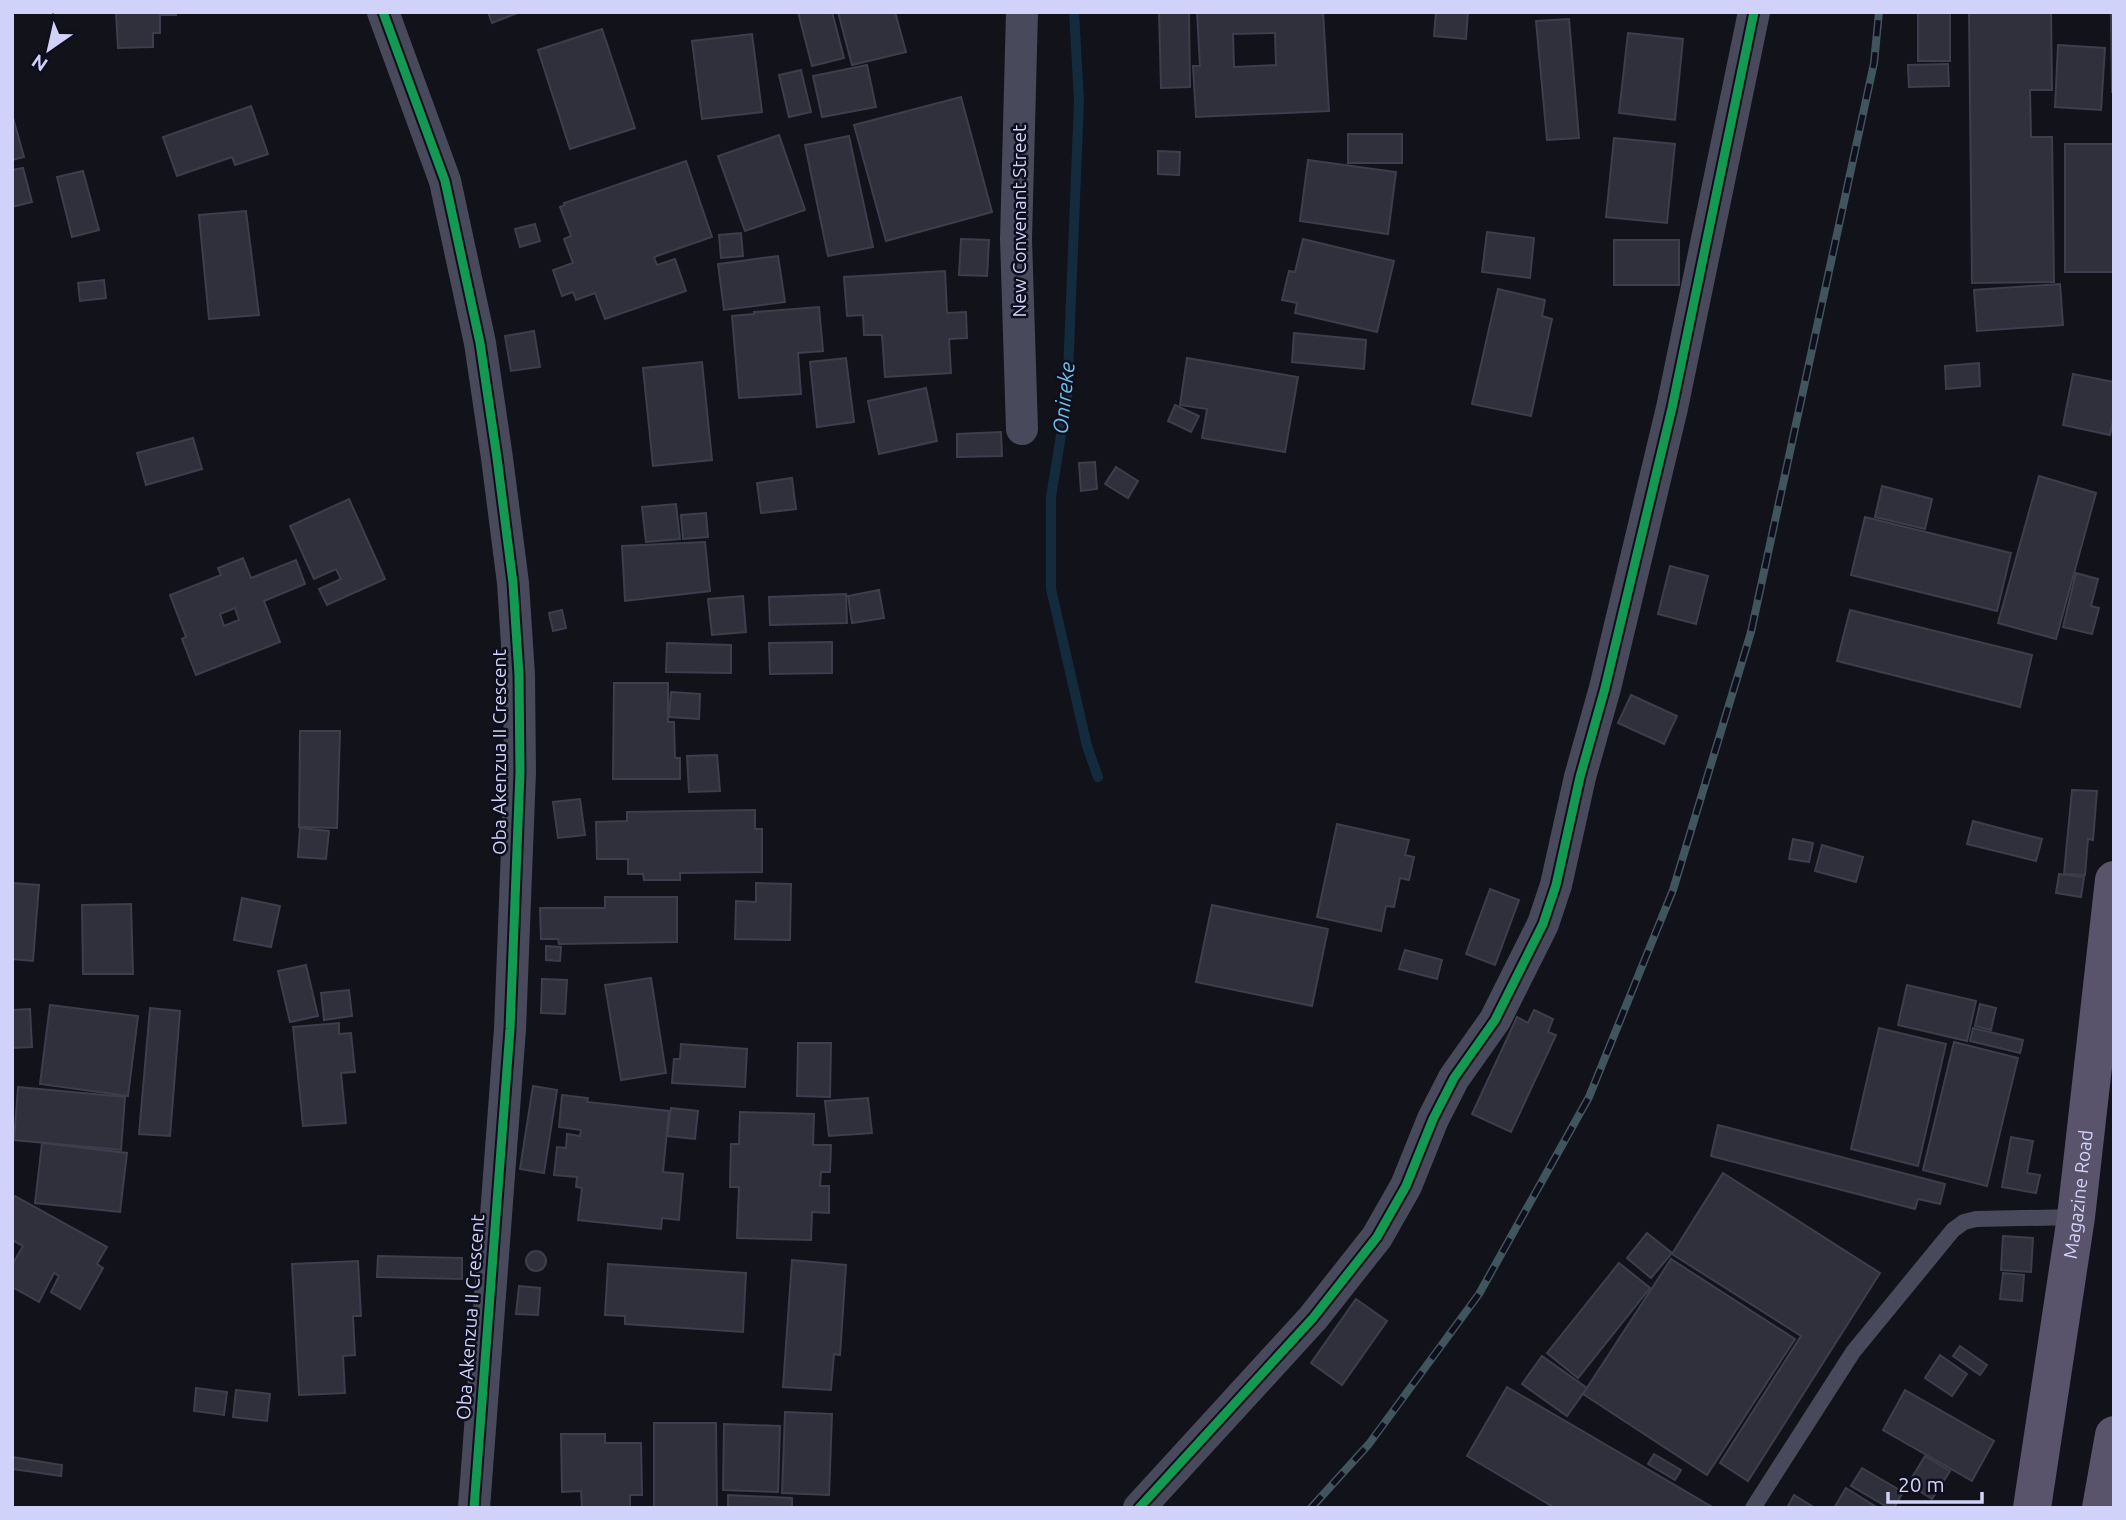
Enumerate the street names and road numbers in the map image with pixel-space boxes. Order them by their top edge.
street label: New Convenant Street [1008,124,1030,317]
street label: Oba Akenzua II Crescent [488,649,510,855]
street label: Magazine Road [2059,1129,2097,1260]
street label: Oba Akenzua II Crescent [452,1213,488,1420]

